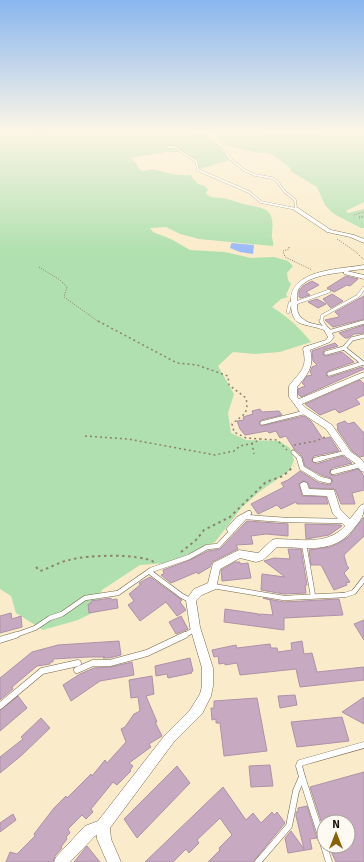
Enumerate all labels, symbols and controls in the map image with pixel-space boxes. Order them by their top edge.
north arrow [316,814,356,854]
text: N [332,818,340,831]

